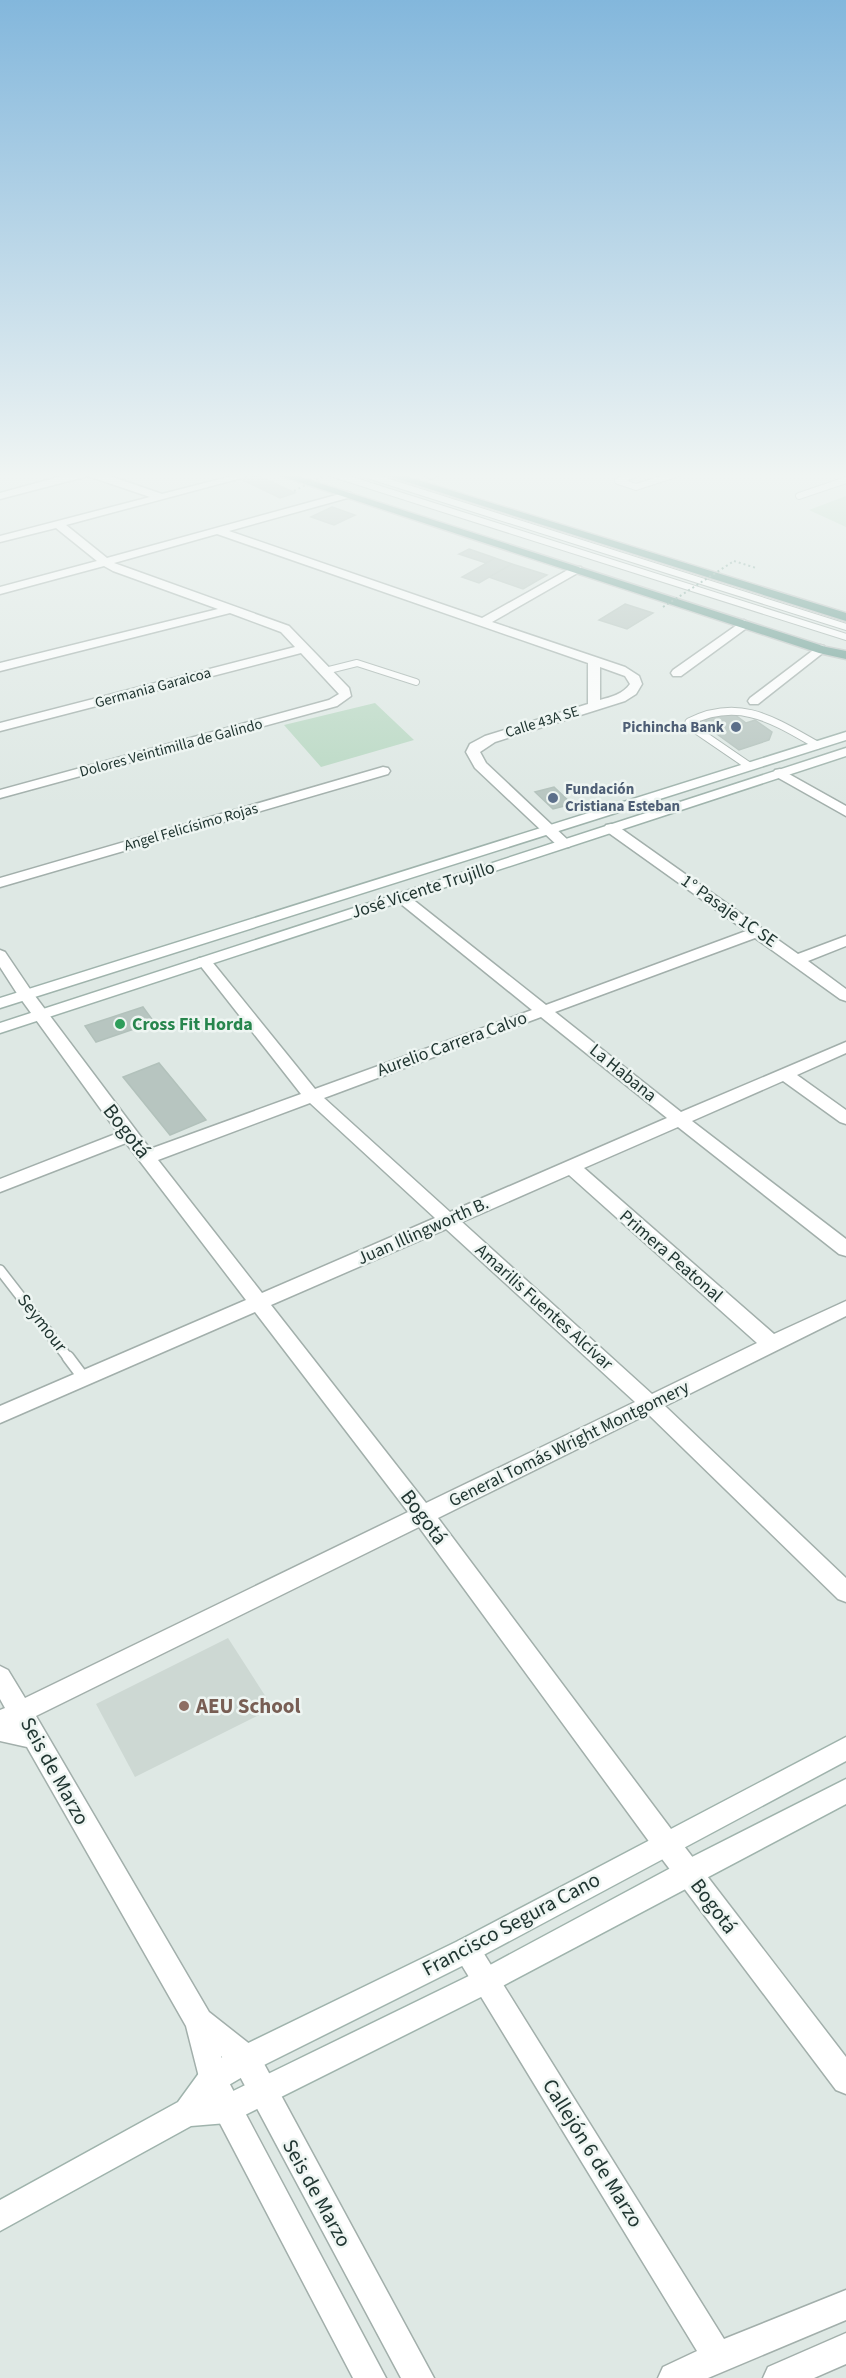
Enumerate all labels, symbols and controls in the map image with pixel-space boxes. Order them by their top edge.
street label: Germania Garaicoa [93,662,213,714]
street label: Calle 43A SE [503,701,582,743]
street label: Dolores Veintimilla de Galindo [77,713,265,783]
place label: Pichincha Bank [622,717,725,738]
marker: Pichincha Bank [729,720,743,734]
place label: Fundación Cristiana Esteban [565,779,680,817]
marker: Fundación Cristiana Esteban [546,791,560,805]
street label: Angel Felicísimo Rojas [122,798,260,856]
street label: José Vicente Trujillo [348,855,498,925]
street label: 1° Pasaje 1C SE [676,868,782,954]
street label: Aurelio Carrera Calvo [374,1005,530,1083]
place label: Cross Fit Horda [132,1012,253,1037]
marker: Cross Fit Horda [113,1017,127,1031]
street label: La Habana [584,1038,662,1108]
street label: Bogotá [96,1097,158,1165]
street label: Juan Illingworth B. [353,1191,493,1271]
street label: Primera Peatonal [614,1204,728,1308]
street label: Amarilis Fuentes Alcívar [469,1238,619,1376]
street label: Seymour [11,1289,73,1358]
street label: General Tomás Wright Montgomery [445,1374,694,1513]
street label: Bogotá [393,1483,455,1551]
place label: AEU School [195,1691,301,1721]
marker: AEU School [177,1699,191,1713]
street label: Seis de Marzo [13,1712,97,1830]
street label: Francisco Segura Cano [417,1864,605,1984]
street label: Bogotá [683,1872,745,1940]
street label: Callejón 6 de Marzo [535,2073,651,2233]
street label: Seis de Marzo [275,2134,359,2252]

